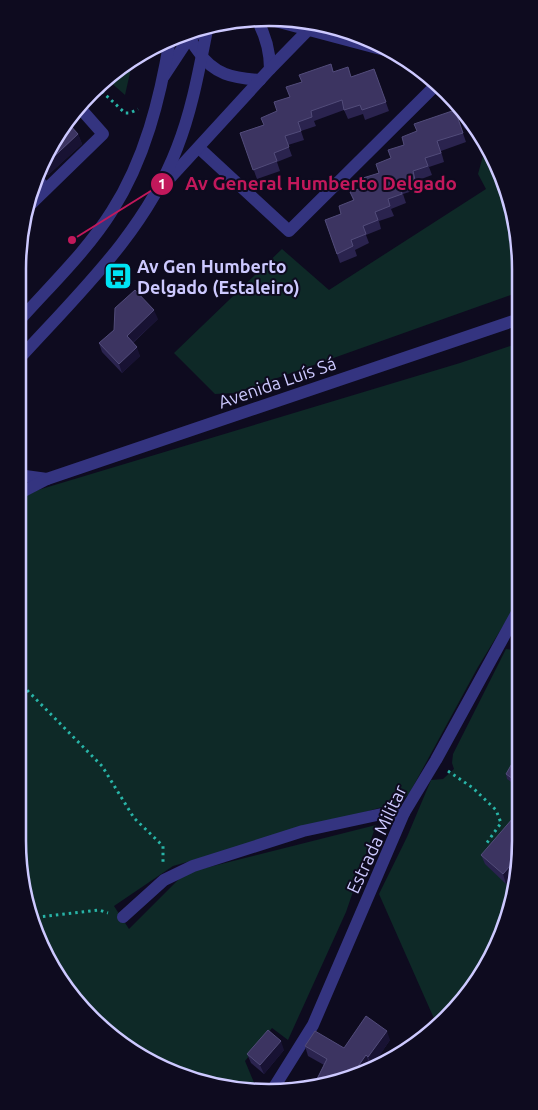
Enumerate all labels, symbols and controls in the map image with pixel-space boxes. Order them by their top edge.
callout: Av General Humberto Delgado [150,167,467,201]
text: Av General Humberto Delgado [185,172,457,194]
text: 1 [158,175,166,192]
place label: Av Gen Humberto Delgado (Estaleiro) [137,256,300,298]
bus stop icon: Av Gen Humberto Delgado (Estaleiro) [103,261,133,291]
street label: Avenida Luís Sá [216,352,338,412]
street label: Estrada Militar [342,782,410,896]

